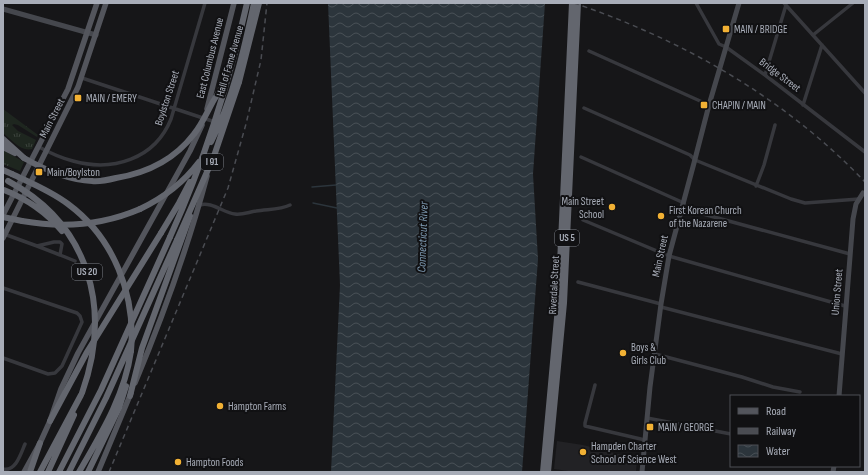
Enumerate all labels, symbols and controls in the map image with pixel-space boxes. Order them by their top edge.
street label: East Columbus Avenue [194,16,226,100]
place label: MAIN / BRIDGE [734,23,787,36]
street label: Hall of Fame Avenue [214,24,246,98]
marker: MAIN / BRIDGE [721,24,731,34]
street label: Bridge Street [757,55,804,95]
street label: Boylston Street [152,68,182,127]
place label: MAIN / EMERY [86,92,137,105]
marker: MAIN / EMERY [73,93,83,103]
street label: Main Street [37,96,68,140]
place label: CHAPIN / MAIN [712,99,766,112]
marker: CHAPIN / MAIN [699,100,709,110]
road number: I 91 [201,154,223,170]
place label: Main/Boylston [47,166,100,179]
marker: Main/Boylston [34,167,44,177]
place label: Main Street School [562,195,605,221]
water label: Connecticut River [414,201,432,273]
marker: Main Street School [607,202,617,212]
place label: First Korean Church of the Nazarene [669,204,742,230]
marker: First Korean Church of the Nazarene [656,211,666,221]
road number: US 5 [555,230,579,246]
street label: Main Street [649,233,671,278]
street label: Riverdale Street [546,255,562,315]
road number: US 20 [72,264,102,280]
street label: Union Street [829,268,846,316]
place label: Boys & Girls Club [631,341,666,367]
marker: Boys & Girls Club [618,348,628,358]
legend [730,395,860,467]
place label: Hampton Farms [228,400,286,413]
marker: Hampton Farms [215,401,225,411]
text: Road [766,404,786,419]
place label: MAIN / GEORGE [658,421,714,434]
marker: MAIN / GEORGE [645,422,655,432]
text: Railway [766,424,797,439]
place label: Hampden Charter School of Science West [591,440,677,466]
text: Water [766,444,790,459]
marker: Hampden Charter School of Science West [578,447,588,457]
place label: Hampton Foods [186,456,243,469]
marker: Hampton Foods [173,457,183,467]

